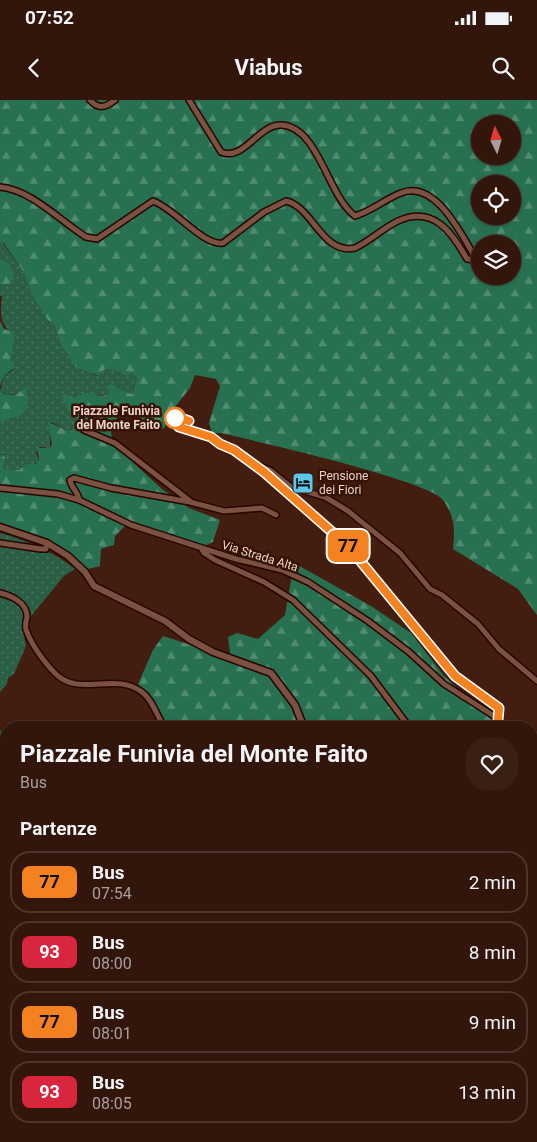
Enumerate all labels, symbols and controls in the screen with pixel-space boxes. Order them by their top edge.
text: 07:52 [25,6,74,29]
icon: back [20,54,48,82]
icon: search [489,54,517,82]
text: Viabus [235,55,302,80]
north arrow [471,115,521,165]
map controls [471,115,521,285]
button: locate [471,175,521,225]
button: layers [471,235,521,285]
place label: Piazzale Funivia del Monte Faito [73,404,161,432]
marker: Piazzale Funivia del Monte Faito [164,407,186,429]
place label: Pensione dei Fiori [319,469,368,497]
hotel icon: Pensione dei Fiori [291,471,315,495]
line badge: 77 [326,530,370,562]
text: 77 [338,535,358,556]
street label: Via Strada Alta [220,538,300,574]
button: heart [466,738,518,790]
text: Piazzale Funivia del Monte Faito [20,740,368,768]
text: Bus [20,773,47,792]
text: Partenze [20,817,97,840]
text: Bus [92,861,125,884]
text: 77 [39,871,60,892]
text: 2 min [469,871,516,894]
text: 07:54 [92,884,132,903]
text: Bus [92,931,125,954]
text: 93 [39,941,60,962]
text: 8 min [469,941,516,964]
text: 08:00 [92,954,132,973]
text: Bus [92,1001,125,1024]
text: 77 [39,1011,60,1032]
text: 9 min [469,1011,516,1034]
text: 08:01 [92,1024,132,1043]
text: Bus [92,1071,125,1094]
text: 93 [39,1081,60,1102]
text: 13 min [458,1081,516,1104]
text: 08:05 [92,1094,132,1113]

